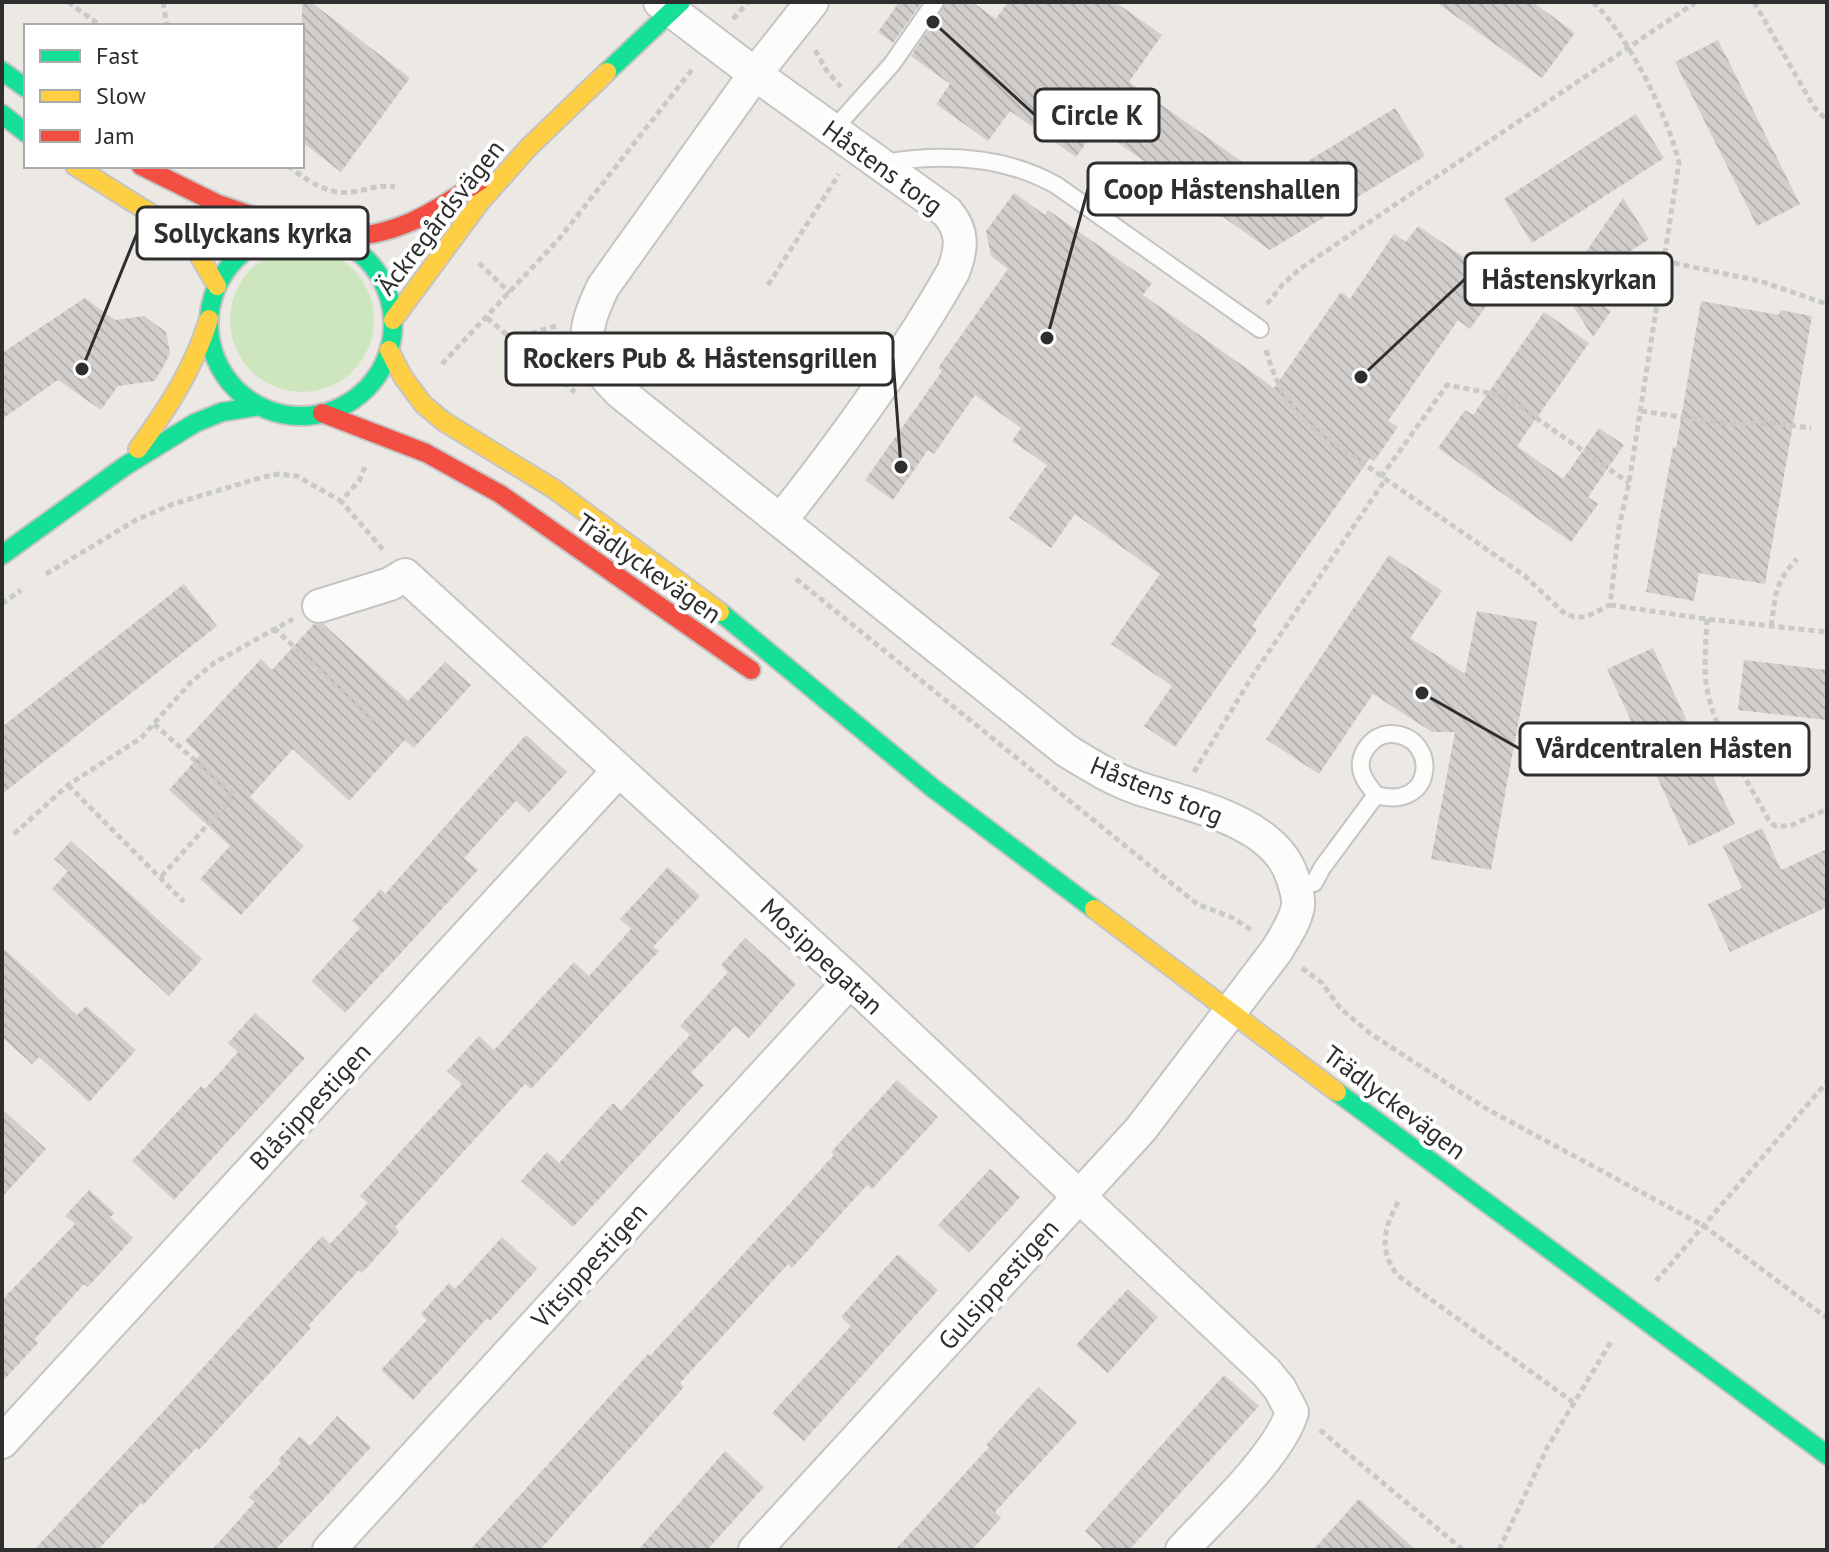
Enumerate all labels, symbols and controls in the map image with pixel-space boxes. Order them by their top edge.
legend [24,24,304,168]
text: Fast [96,40,139,71]
text: Slow [96,80,146,111]
callout: Circle K [1035,89,1159,141]
text: Circle K [1051,96,1144,133]
street label: Håstens torg [816,112,950,222]
text: Jam [95,120,134,151]
street label: Äckregårdsvägen [369,133,511,301]
callout: Coop Håstenshallen [1088,163,1356,215]
text: Coop Håstenshallen [1104,170,1340,207]
callout: Sollyckans kyrka [137,207,368,259]
text: Sollyckans kyrka [154,214,352,251]
callout: Håstenskyrkan [1465,253,1672,305]
text: Håstenskyrkan [1481,260,1657,297]
callout: Rockers Pub & Håstensgrillen [506,333,893,385]
text: Rockers Pub & Håstensgrillen [523,339,877,376]
street label: Trädlyckevägen [570,506,728,630]
callout: Vårdcentralen Håsten [1520,723,1809,775]
text: Vårdcentralen Håsten [1535,729,1792,766]
street label: Håstens torg [1086,748,1228,832]
street label: Mosippegatan [754,891,890,1021]
street label: Blåsippestigen [242,1035,378,1177]
street label: Trädlyckevägen [1317,1038,1473,1166]
street label: Vitsippestigen [523,1195,654,1335]
street label: Gulsippestigen [931,1212,1065,1356]

